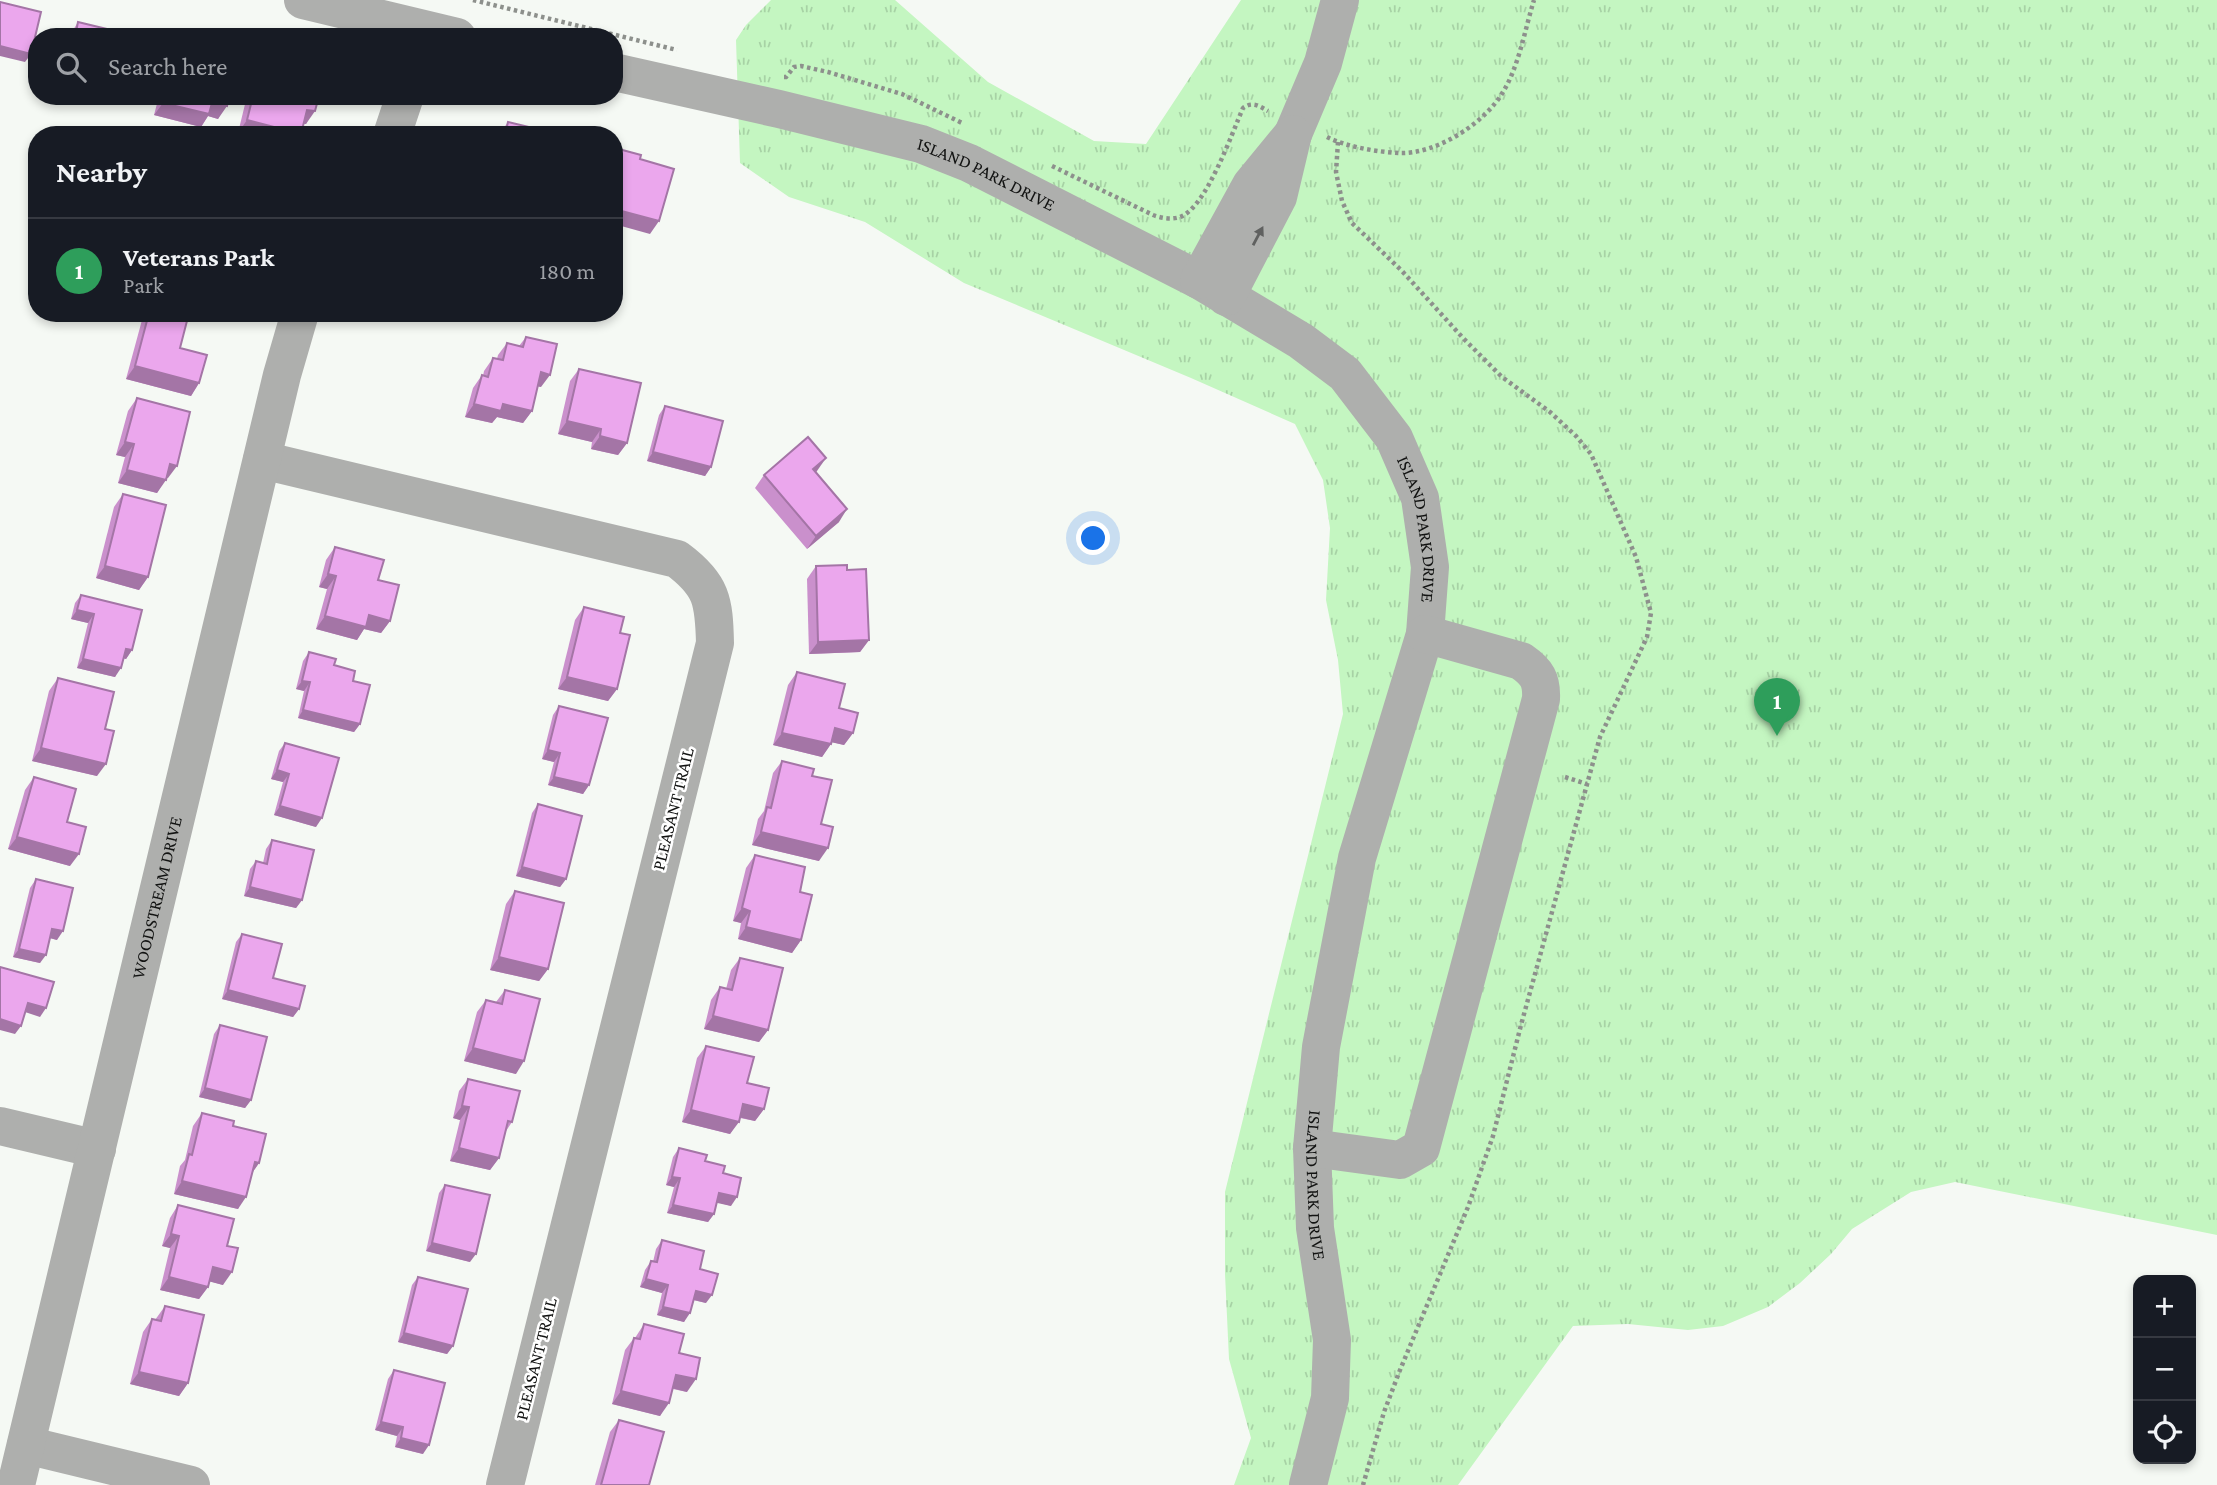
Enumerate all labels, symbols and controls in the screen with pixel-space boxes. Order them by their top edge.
search box [28,28,623,105]
icon: search [52,48,90,86]
text: Search here [108,52,227,81]
street label: ISLAND PARK DRIVE [915,133,1059,215]
text: Nearby [56,155,147,188]
one-way arrow [1252,226,1263,246]
text: Veterans Park [123,243,275,272]
text: 1 [75,258,83,284]
text: 180 m [539,258,595,284]
text: Park [123,272,164,298]
street label: ISLAND PARK DRIVE [1393,453,1440,603]
your location [1076,521,1110,555]
pin: 1 [1754,678,1800,736]
street label: PLEASANT TRAIL [648,746,698,872]
street label: WOODSTREAM DRIVE [128,814,186,981]
street label: ISLAND PARK DRIVE [1302,1110,1330,1262]
map controls [2133,1275,2196,1464]
button: + [2133,1275,2196,1338]
street label: PLEASANT TRAIL [511,1296,561,1422]
button: − [2133,1338,2196,1401]
button: locate [2133,1401,2196,1464]

